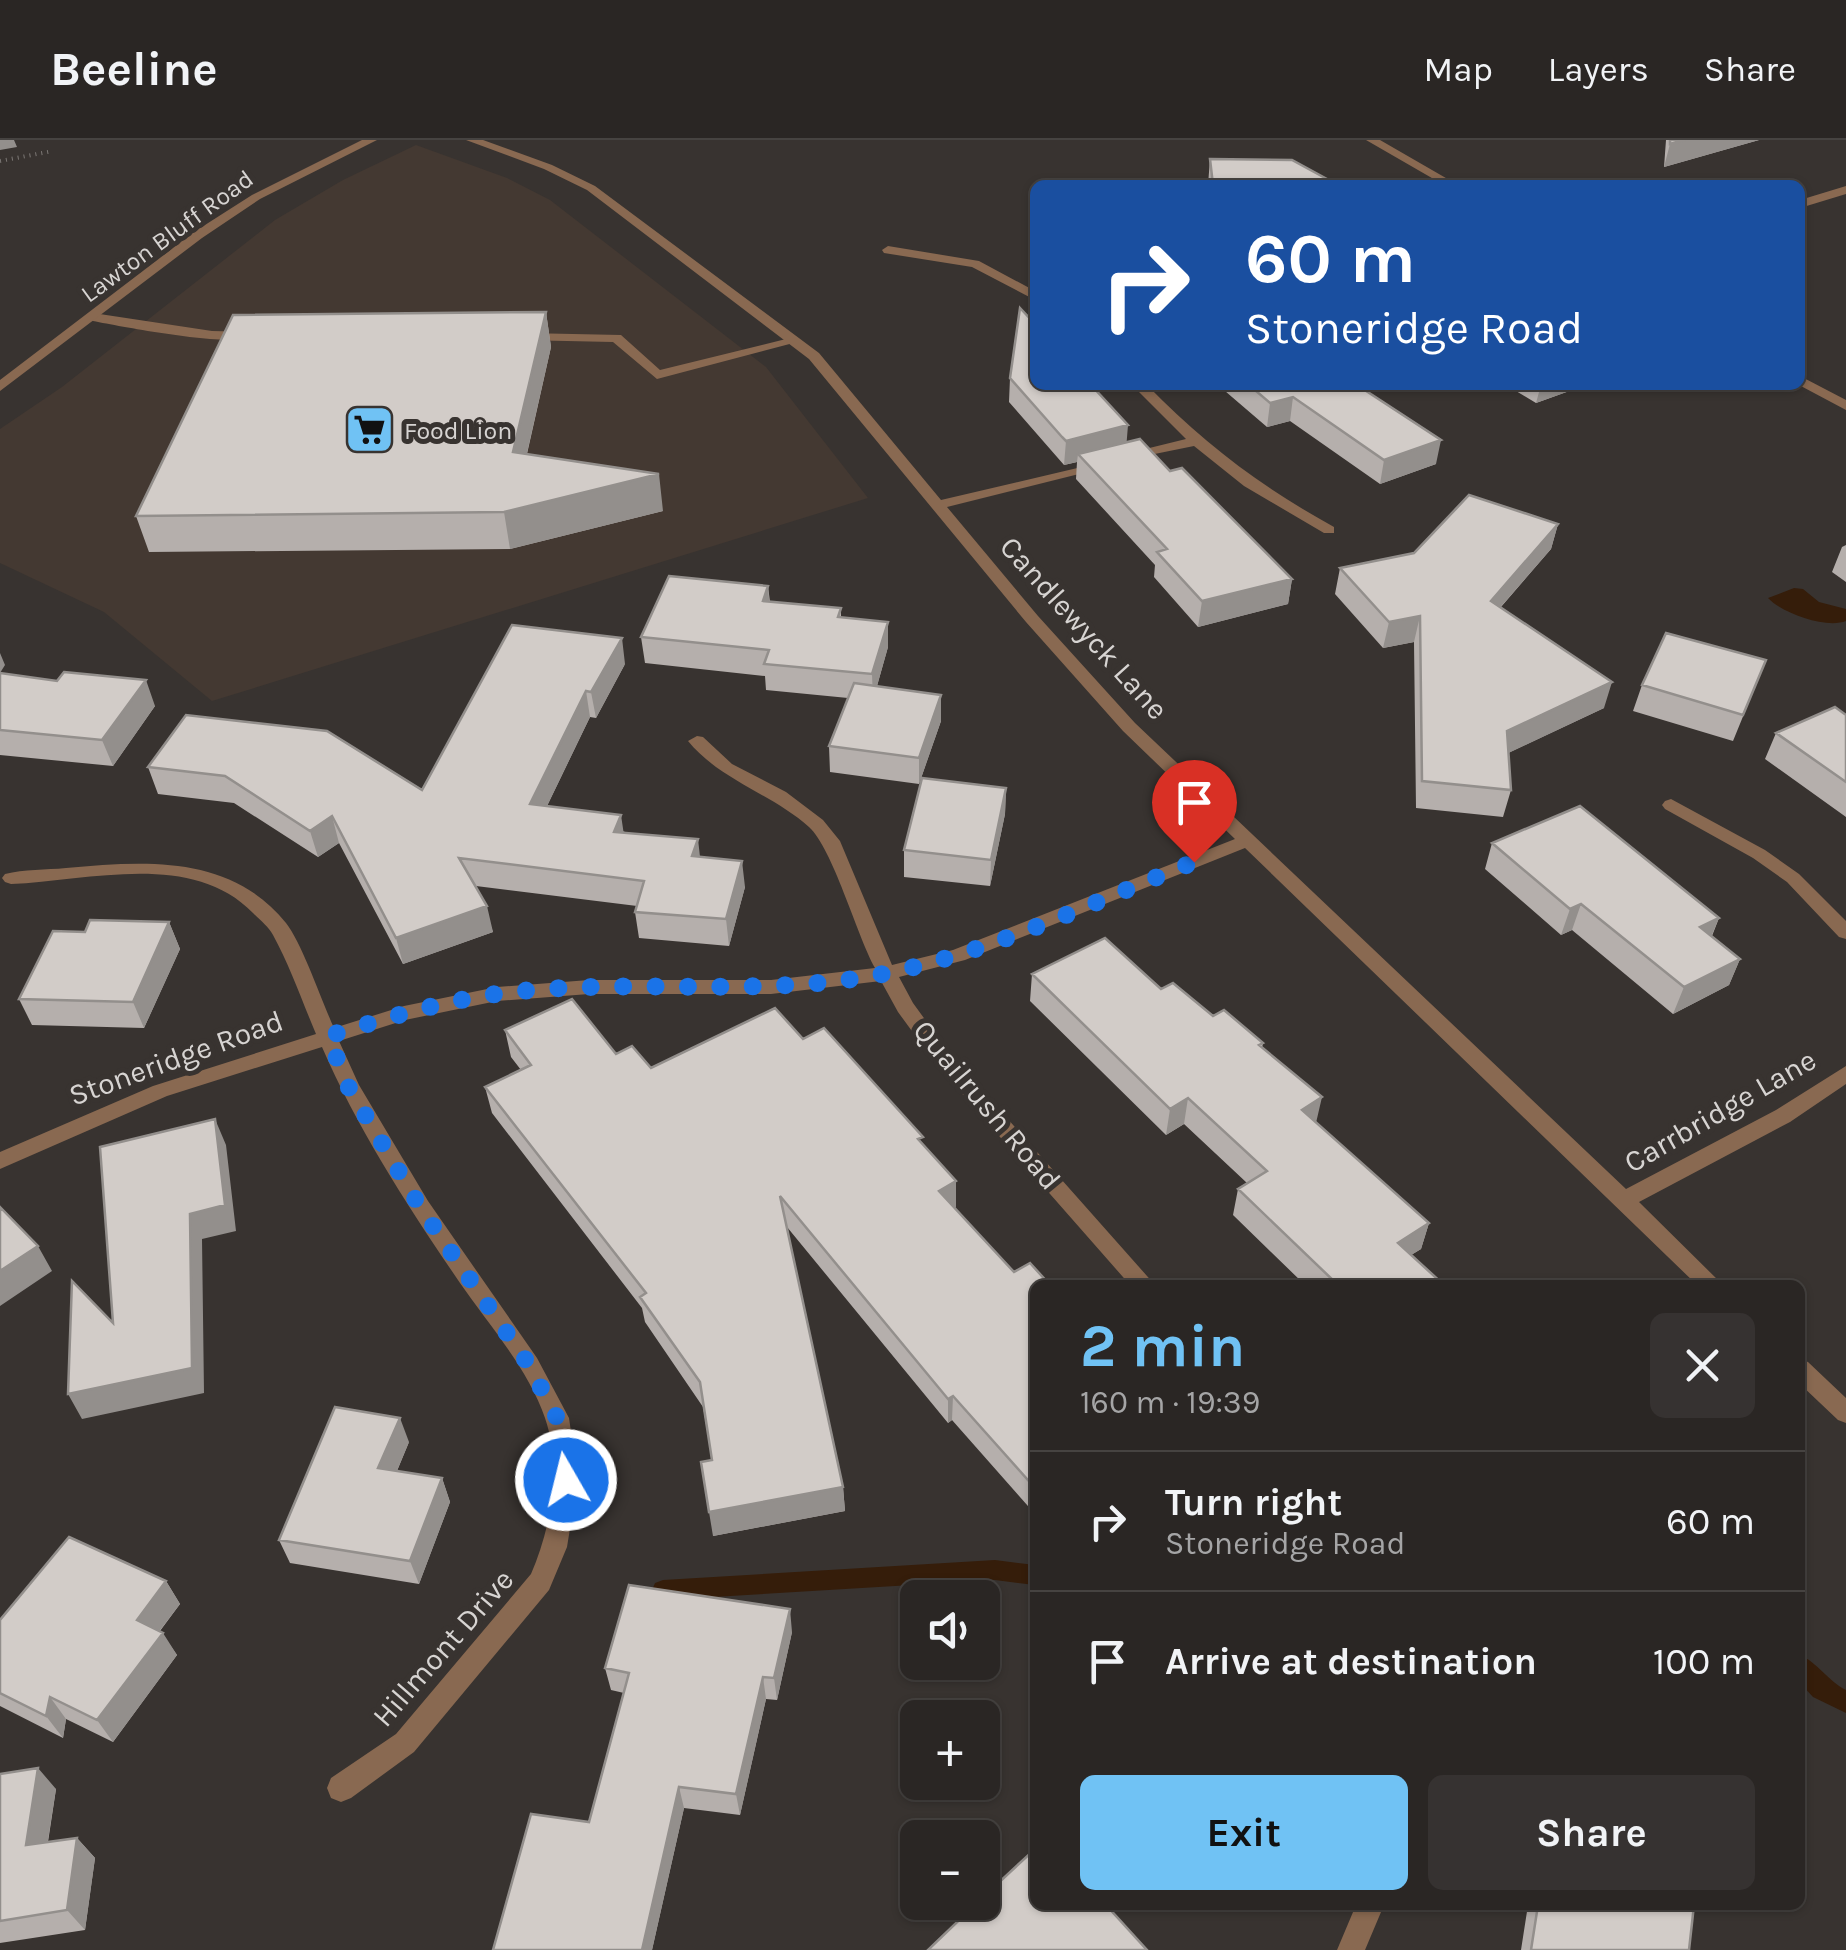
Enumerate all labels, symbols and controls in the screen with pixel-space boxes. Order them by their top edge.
text: Beeline [50,41,218,97]
text: Map [1423,49,1493,90]
text: Layers [1548,49,1649,90]
text: Share [1704,49,1796,90]
street label: Lawton Bluff Road [75,164,259,308]
text: 60 m [1245,218,1416,300]
icon: right [1080,220,1210,350]
text: Stoneridge Road [1245,302,1583,354]
supermarket icon: Food Lion [343,404,395,456]
place label: Food Lion [404,416,512,445]
street label: Candlewyck Lane [992,529,1176,727]
pin [1152,760,1237,863]
icon: arrive [1167,775,1222,830]
street label: Stoneridge Road [64,1003,288,1113]
street label: Quailrush Road [906,1013,1068,1197]
street label: Carrbridge Lane [1618,1042,1822,1180]
text: 2 min [1080,1311,1245,1381]
button: close [1650,1313,1755,1418]
text: 160 m · 19:39 [1080,1384,1260,1421]
position arrow [514,1428,618,1532]
text: Turn right [1165,1480,1342,1525]
icon: right [1080,1494,1135,1549]
text: 60 m [1666,1499,1755,1544]
text: Stoneridge Road [1165,1525,1405,1562]
street label: Hillmont Drive [365,1562,521,1734]
map controls [900,1580,1000,1920]
button: sound [900,1580,1000,1680]
icon: arrive [1080,1634,1135,1689]
text: Arrive at destination [1165,1639,1537,1684]
text: 100 m [1653,1639,1755,1684]
button: + [900,1700,1000,1800]
button: Exit [1080,1775,1408,1890]
button: Share [1428,1775,1755,1890]
button: − [900,1820,1000,1920]

